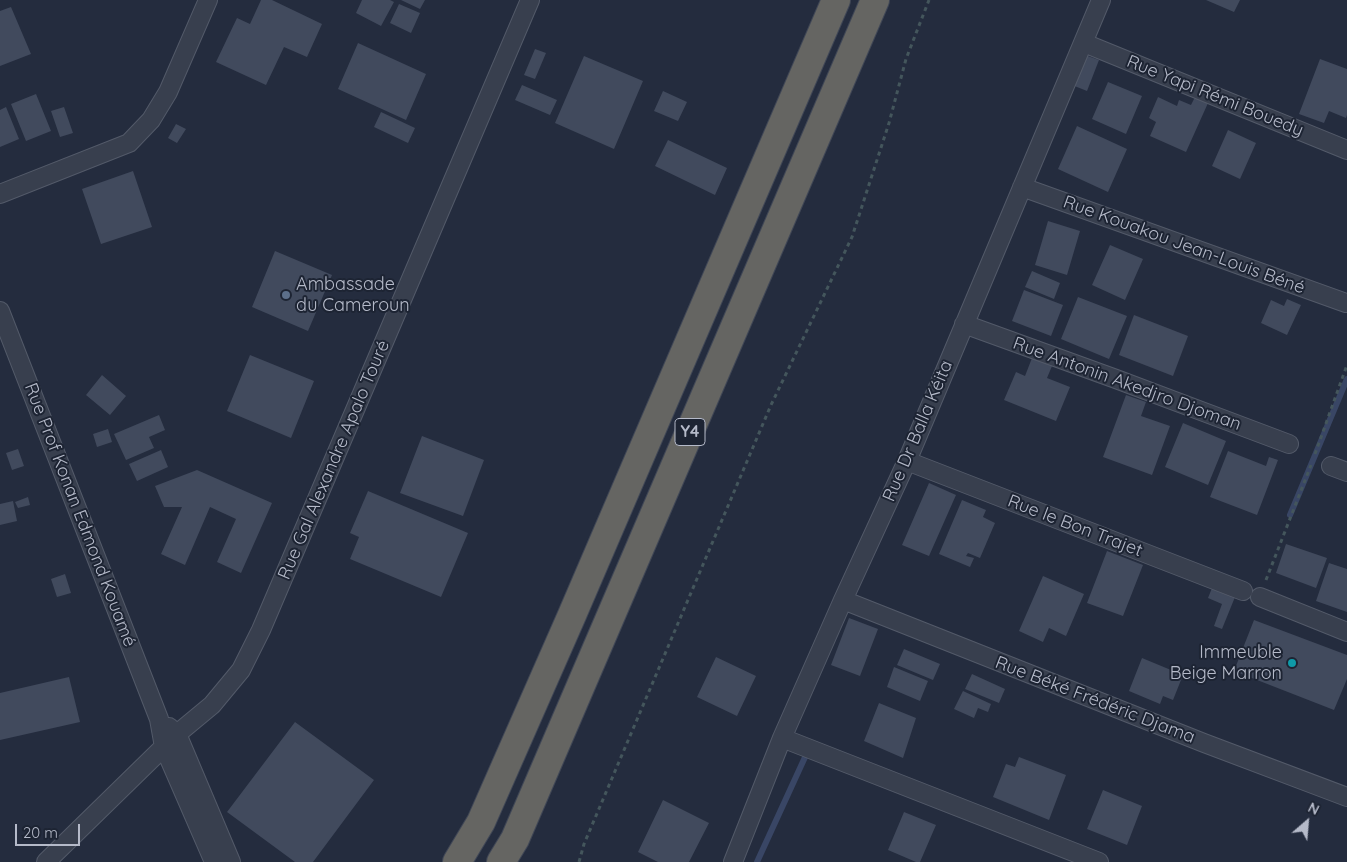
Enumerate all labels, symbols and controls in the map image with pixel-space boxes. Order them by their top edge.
street label: Rue Yapi Rémi Bouedy [1123,51,1307,141]
street label: Rue Kouakou Jean-Louis Béné [1060,191,1308,299]
place label: Ambassade du Cameroun [296,274,410,316]
marker: Ambassade du Cameroun [280,289,292,301]
street label: Rue Antonin Akedjro Djoman [1010,333,1244,435]
street label: Rue Gal Alexandre Apalo Touré [274,337,394,583]
street label: Rue Dr Balla Kéita [878,357,958,505]
street label: Rue Prof Konan Edmond Kouamé [20,380,140,650]
road number: Y4 [675,418,705,446]
street label: Rue le Bon Trajet [1005,490,1145,562]
place label: Immeuble Beige Marron [1170,642,1282,684]
street label: Rue Béké Frédéric Djama [992,652,1198,748]
marker: Immeuble Beige Marron [1286,657,1298,669]
north arrow [1282,797,1332,847]
text: N [1305,798,1322,819]
scale bar [18,814,82,846]
text: 20 m [23,823,58,842]

